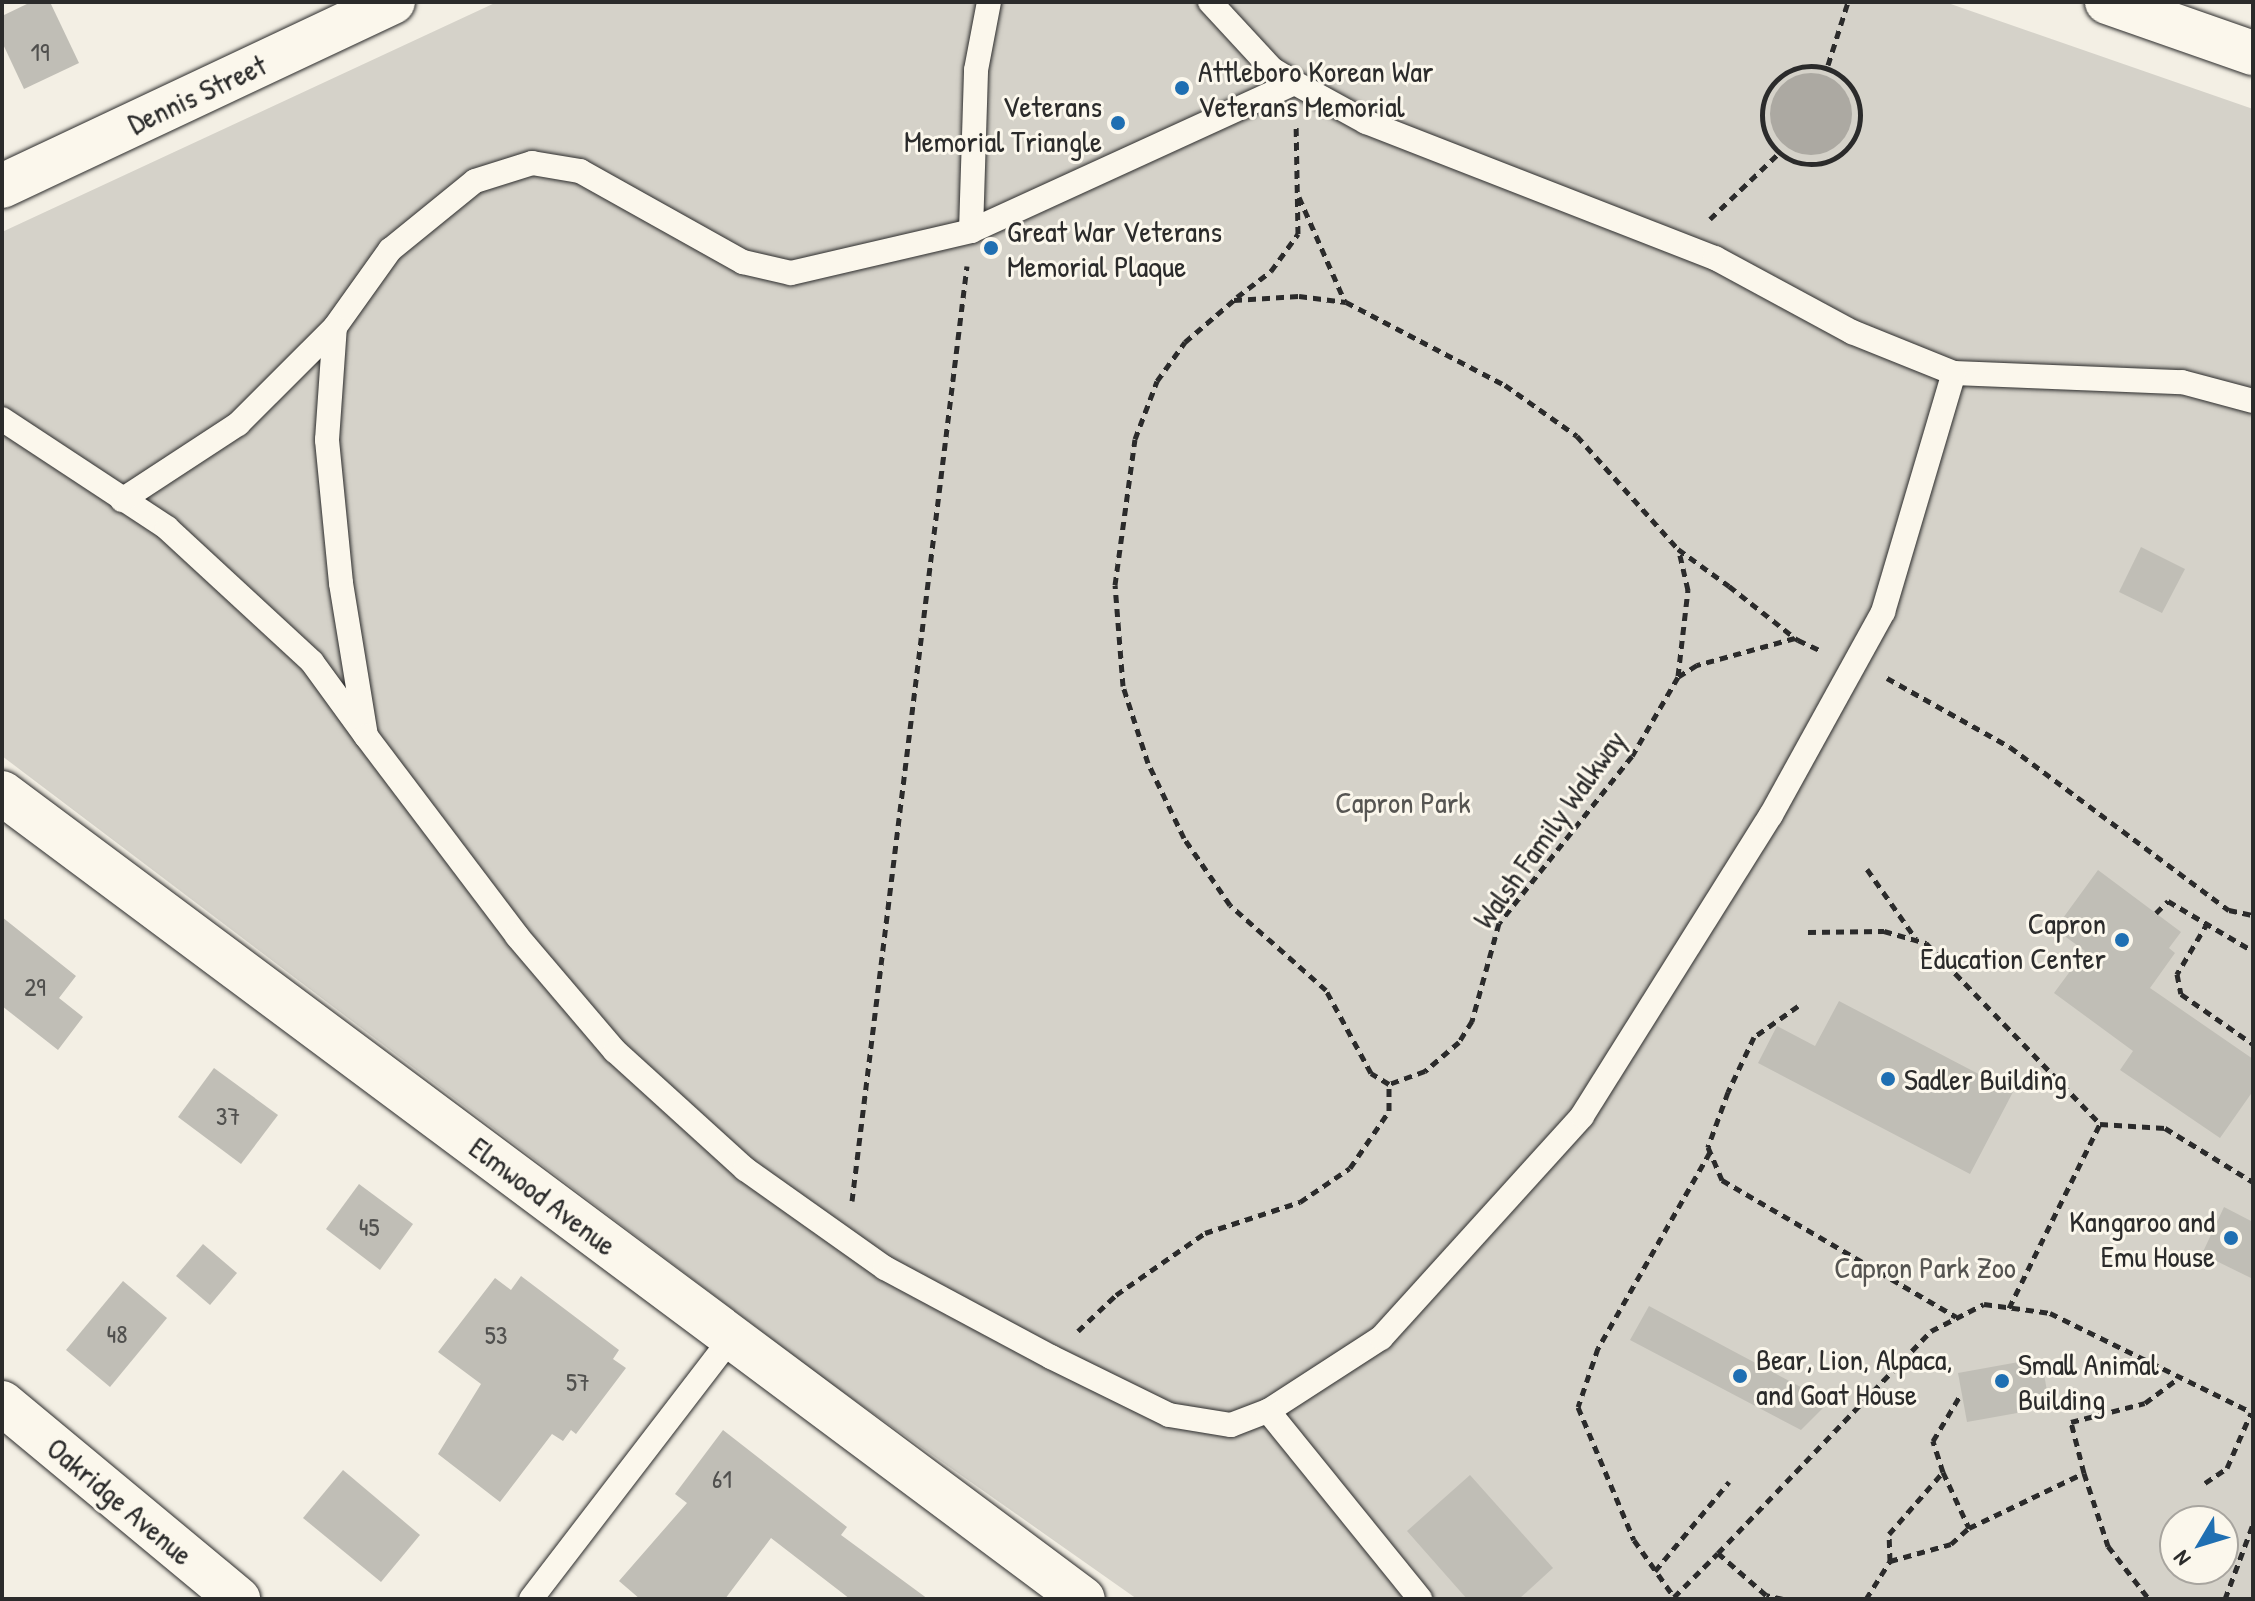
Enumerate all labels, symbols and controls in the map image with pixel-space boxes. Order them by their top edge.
house number: 19 [31,36,49,68]
street label: Dennis Street [122,46,272,142]
place label: Attleboro Korean War Veterans Memorial [1198,53,1433,124]
marker: Attleboro Korean War Veterans Memorial [1173,79,1191,97]
place label: Veterans Memorial Triangle [904,88,1102,158]
marker: Veterans Memorial Triangle [1109,114,1127,132]
place label: Great War Veterans Memorial Plaque [1007,213,1222,284]
marker: Great War Veterans Memorial Plaque [982,239,1000,257]
street label: Walsh Family Walkway [1465,723,1633,935]
park label: Capron Park [1335,784,1471,820]
place label: Capron Education Center [1920,905,2106,976]
marker: Capron Education Center [2113,931,2131,949]
house number: 29 [24,971,46,1003]
place label: Sadler Building [1904,1061,2067,1097]
marker: Sadler Building [1879,1070,1897,1088]
house number: 37 [216,1100,240,1132]
street label: Elmwood Avenue [463,1129,623,1263]
place label: Kangaroo and Emu House [2069,1203,2215,1274]
house number: 45 [359,1211,379,1243]
marker: Kangaroo and Emu House [2222,1229,2240,1247]
park label: Capron Park Zoo [1834,1249,2016,1285]
house number: 48 [106,1318,128,1350]
house number: 53 [485,1319,507,1351]
place label: Bear, Lion, Alpaca, and Goat House [1756,1341,1953,1412]
place label: Small Animal Building [2018,1346,2159,1416]
house number: 57 [566,1366,590,1398]
marker: Bear, Lion, Alpaca, and Goat House [1731,1367,1749,1385]
marker: Small Animal Building [1993,1372,2011,1390]
street label: Oakridge Avenue [40,1430,200,1572]
house number: 61 [712,1463,732,1495]
north arrow [2159,1505,2239,1585]
text: N [2166,1545,2197,1572]

